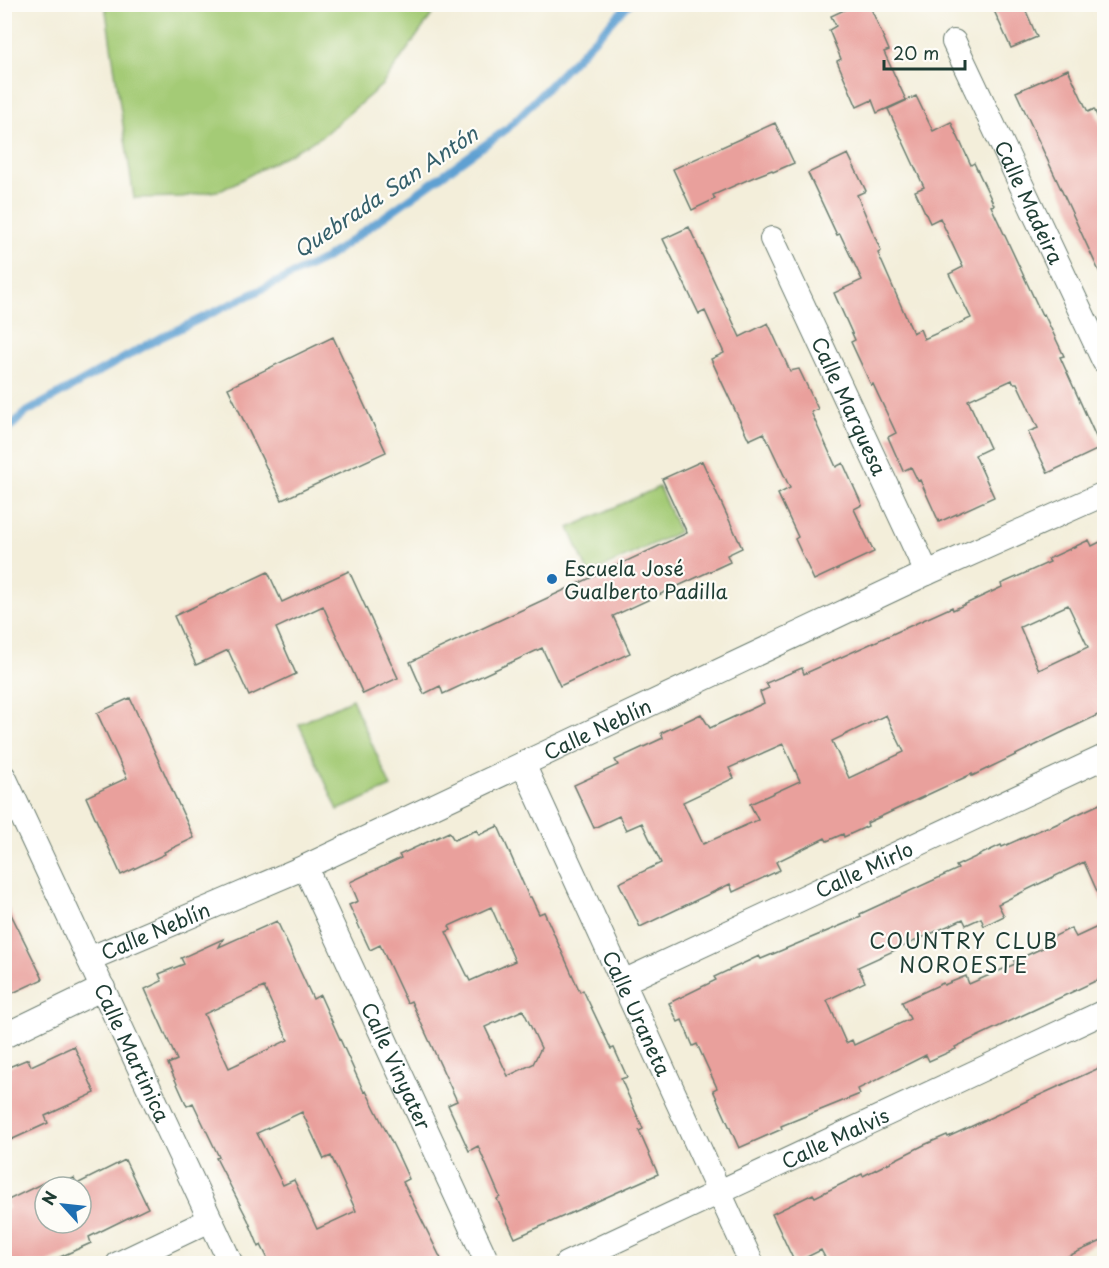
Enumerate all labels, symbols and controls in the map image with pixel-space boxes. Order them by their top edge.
scale bar [884,33,965,71]
text: 20 m [893,39,939,66]
water label: Quebrada San Antón [286,116,485,265]
street label: Calle Madeira [987,135,1071,269]
street label: Calle Marquesa [804,332,895,481]
place label: Escuela José Gualberto Padilla [564,553,727,606]
marker: Escuela José Gualberto Padilla [545,572,559,586]
street label: Calle Neblín [538,691,656,767]
street label: Calle Mirlo [810,834,918,905]
street label: Calle Neblín [96,894,214,967]
district label: COUNTRY CLUB NOROESTE [869,924,1059,980]
street label: Calle Uraneta [595,945,679,1081]
street label: Calle Martinica [87,978,178,1127]
street label: Calle Vinyater [354,997,439,1135]
street label: Calle Malvis [776,1100,894,1176]
north arrow [33,1175,93,1235]
text: N [35,1187,62,1209]

